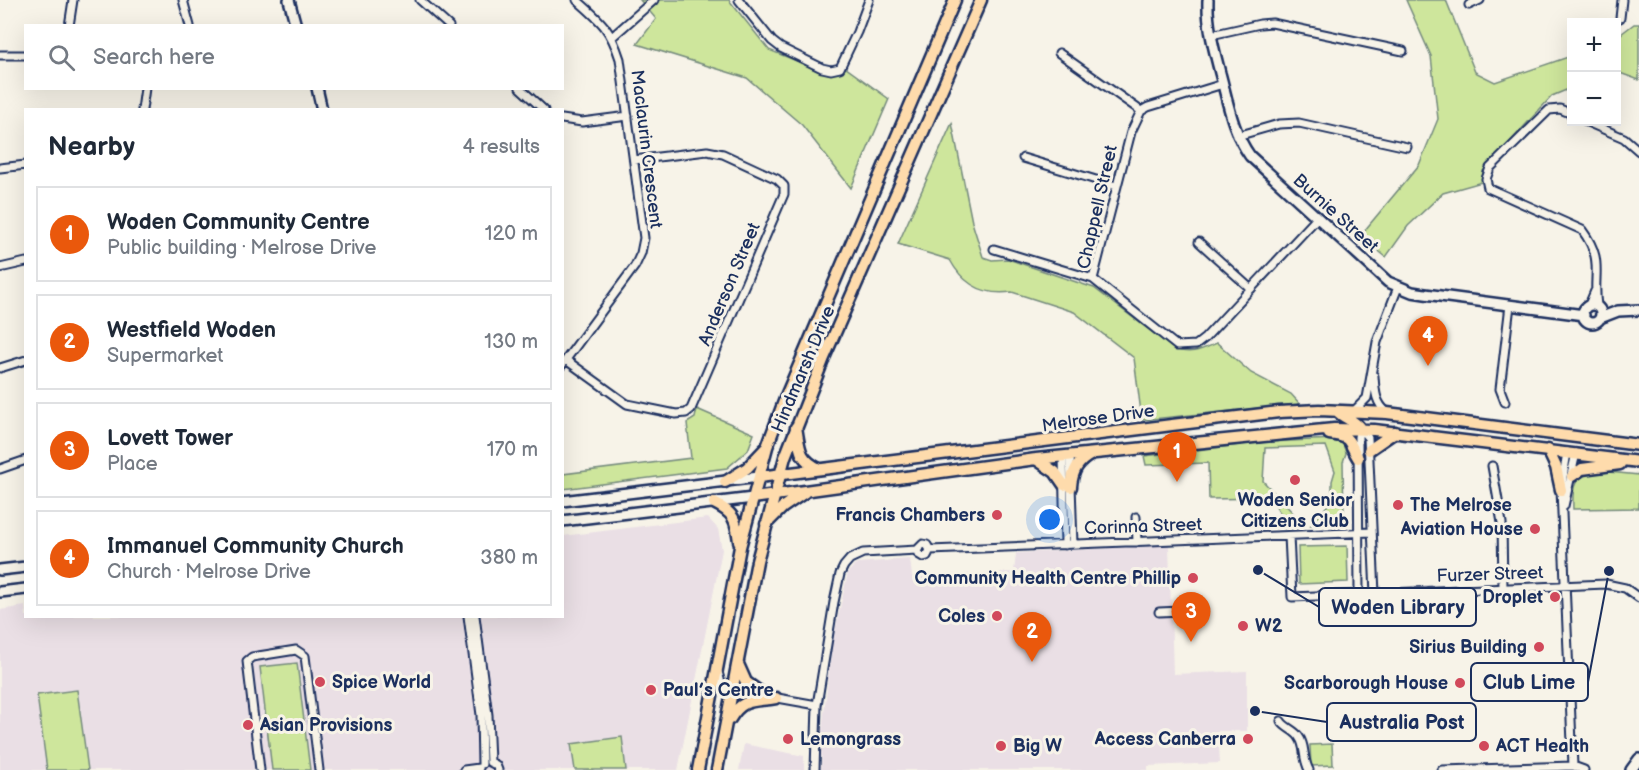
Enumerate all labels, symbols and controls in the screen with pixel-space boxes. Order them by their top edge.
map controls [1567,18,1621,126]
button: + [1567,18,1621,72]
search box [24,24,564,90]
icon: search [45,41,78,74]
text: Search here [93,44,215,71]
street label: Maclaurin Crescent [626,69,667,230]
button: − [1567,72,1621,126]
text: Nearby [48,132,135,163]
text: 4 results [462,135,540,159]
street label: Chappell Street [1073,143,1122,271]
street label: Burnie Street [1289,169,1383,258]
text: Woden Community Centre [107,209,370,236]
street label: Anderson Street [694,219,765,349]
text: 1 [65,222,74,246]
text: 120 m [485,222,538,246]
text: Public building · Melrose Drive [107,236,376,260]
street label: Hindmarsh Drive [767,302,840,436]
pin: 4 [1408,316,1448,366]
text: Westfield Woden [107,317,276,344]
text: 2 [64,330,75,354]
text: 130 m [484,330,538,354]
text: Supermarket [107,344,223,368]
street label: Melrose Drive [1040,400,1156,437]
text: Lovett Tower [107,425,233,452]
pin: 1 [1158,432,1196,482]
text: 3 [64,438,75,462]
text: 170 m [487,438,538,462]
text: Place [107,452,158,476]
marker: Woden Senior Citizens Club [1288,473,1302,487]
place label: Woden Senior Citizens Club [1238,490,1353,532]
place label: The Melrose [1410,495,1512,516]
marker: The Melrose [1391,498,1405,512]
place label: Francis Chambers [835,505,985,526]
your location [1035,505,1064,534]
marker: Francis Chambers [990,508,1004,522]
street label: Corinna Street [1084,514,1203,539]
place label: Aviation House [1400,519,1523,540]
marker: Aviation House [1528,522,1542,536]
text: Immanuel Community Church [107,533,404,560]
text: 4 [64,546,75,570]
text: 380 m [480,546,538,570]
text: Church · Melrose Drive [107,560,311,584]
street label: Furzer Street [1436,562,1544,587]
place label: Community Health Centre Phillip [915,568,1181,589]
marker: Community Health Centre Phillip [1186,571,1200,585]
place label: Droplet [1482,587,1543,608]
callout: Woden Library [1319,588,1476,626]
marker: Droplet [1548,590,1562,604]
pin: 3 [1172,592,1210,642]
text: Woden Library [1331,596,1465,620]
place label: Coles [938,606,985,627]
marker: Coles [990,609,1004,623]
pin: 2 [1012,612,1052,662]
place label: W2 [1255,616,1283,637]
marker: W2 [1236,619,1250,633]
place label: Sirius Building [1409,637,1527,658]
marker: Sirius Building [1532,640,1546,654]
callout: Club Lime [1471,663,1588,701]
text: Club Lime [1483,671,1575,695]
place label: Spice World [332,672,431,693]
place label: Scarborough House [1284,673,1448,694]
marker: Spice World [313,675,327,689]
marker: Scarborough House [1453,676,1467,690]
place label: Paul’s Centre [663,680,774,701]
marker: Paul’s Centre [644,683,658,697]
callout: Australia Post [1327,703,1476,741]
text: Australia Post [1338,711,1465,735]
place label: Asian Provisions [259,715,392,736]
marker: Asian Provisions [241,718,255,732]
place label: Lemongrass [800,729,901,750]
place label: Access Canberra [1094,729,1236,750]
marker: Lemongrass [781,732,795,746]
marker: Access Canberra [1241,732,1255,746]
place label: Big W [1013,736,1062,757]
place label: ACT Health [1495,736,1589,757]
marker: Big W [994,739,1008,753]
marker: ACT Health [1477,739,1491,753]

